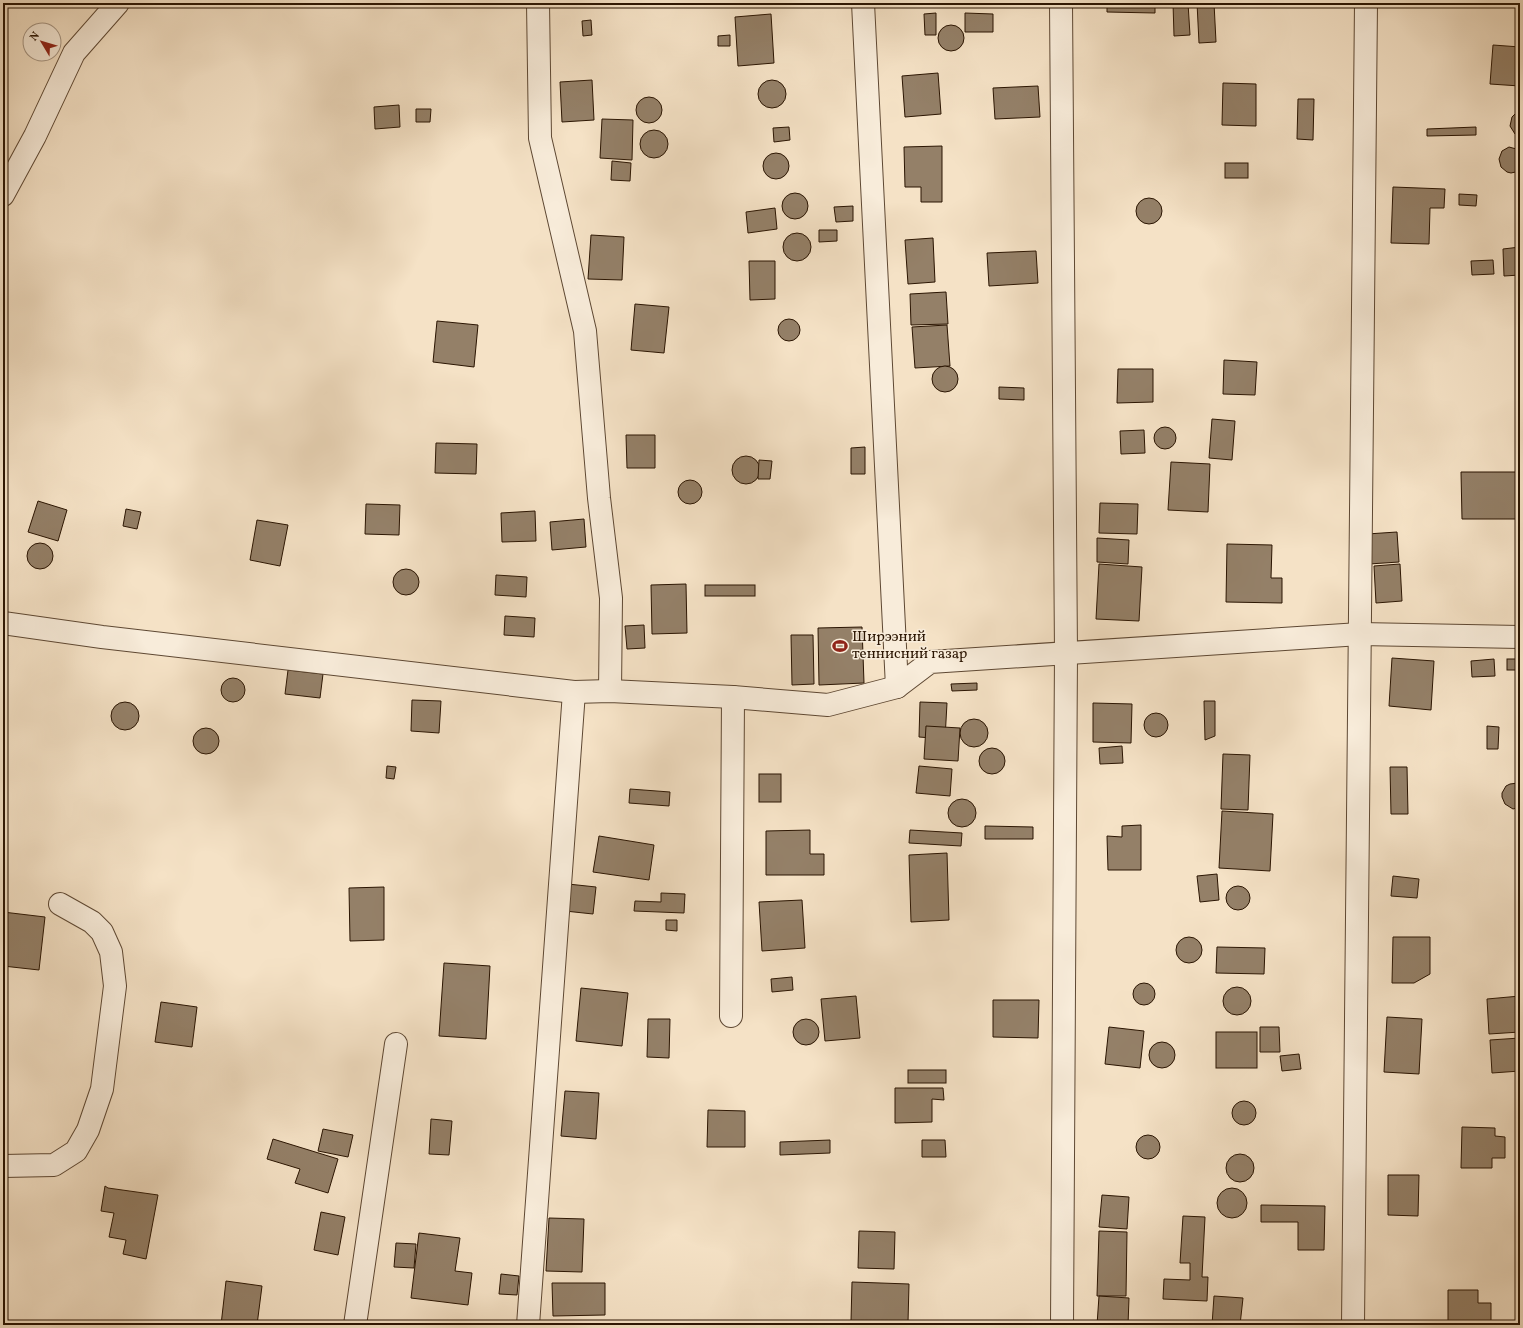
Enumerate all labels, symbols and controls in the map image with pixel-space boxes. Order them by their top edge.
north arrow [22,22,62,62]
text: N [27,29,44,45]
place label: Ширээний теннисний газар [852,627,967,665]
sports icon: Ширээний теннисний газар [831,637,849,655]

